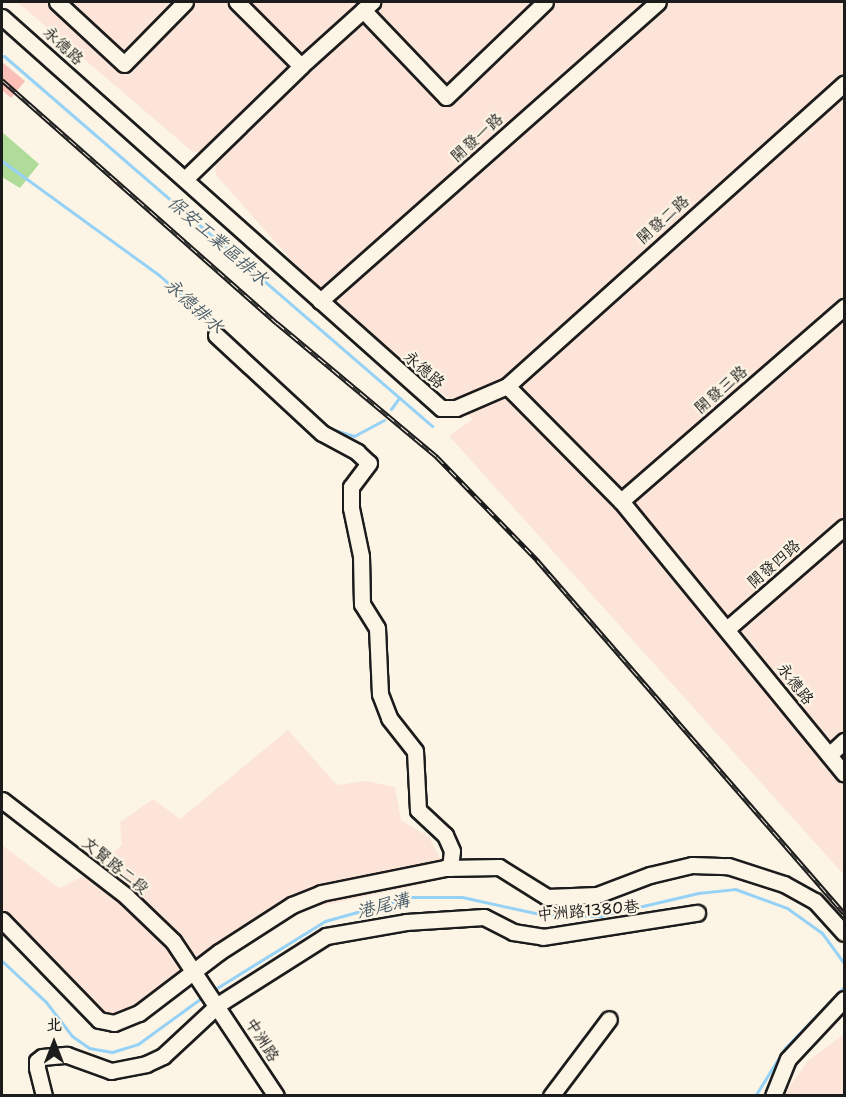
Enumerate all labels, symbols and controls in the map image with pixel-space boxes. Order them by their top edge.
street label: 永德路 [39,23,87,69]
street label: 開發一路 [447,109,507,167]
street label: 開發二路 [633,191,693,249]
water label: 保安工業區排水 [163,192,273,290]
water label: 永德排水 [160,274,228,338]
street label: 永德路 [400,347,448,393]
street label: 開發三路 [691,362,751,418]
street label: 開發四路 [744,536,804,592]
street label: 永德路 [773,659,817,709]
street label: 文賢路二段 [78,833,152,899]
water label: 港尾溝 [354,889,412,923]
street label: 中洲路1380巷 [536,897,640,925]
north arrow [24,1013,84,1073]
text: 北 [46,1014,62,1035]
street label: 中洲路 [241,1015,283,1065]

